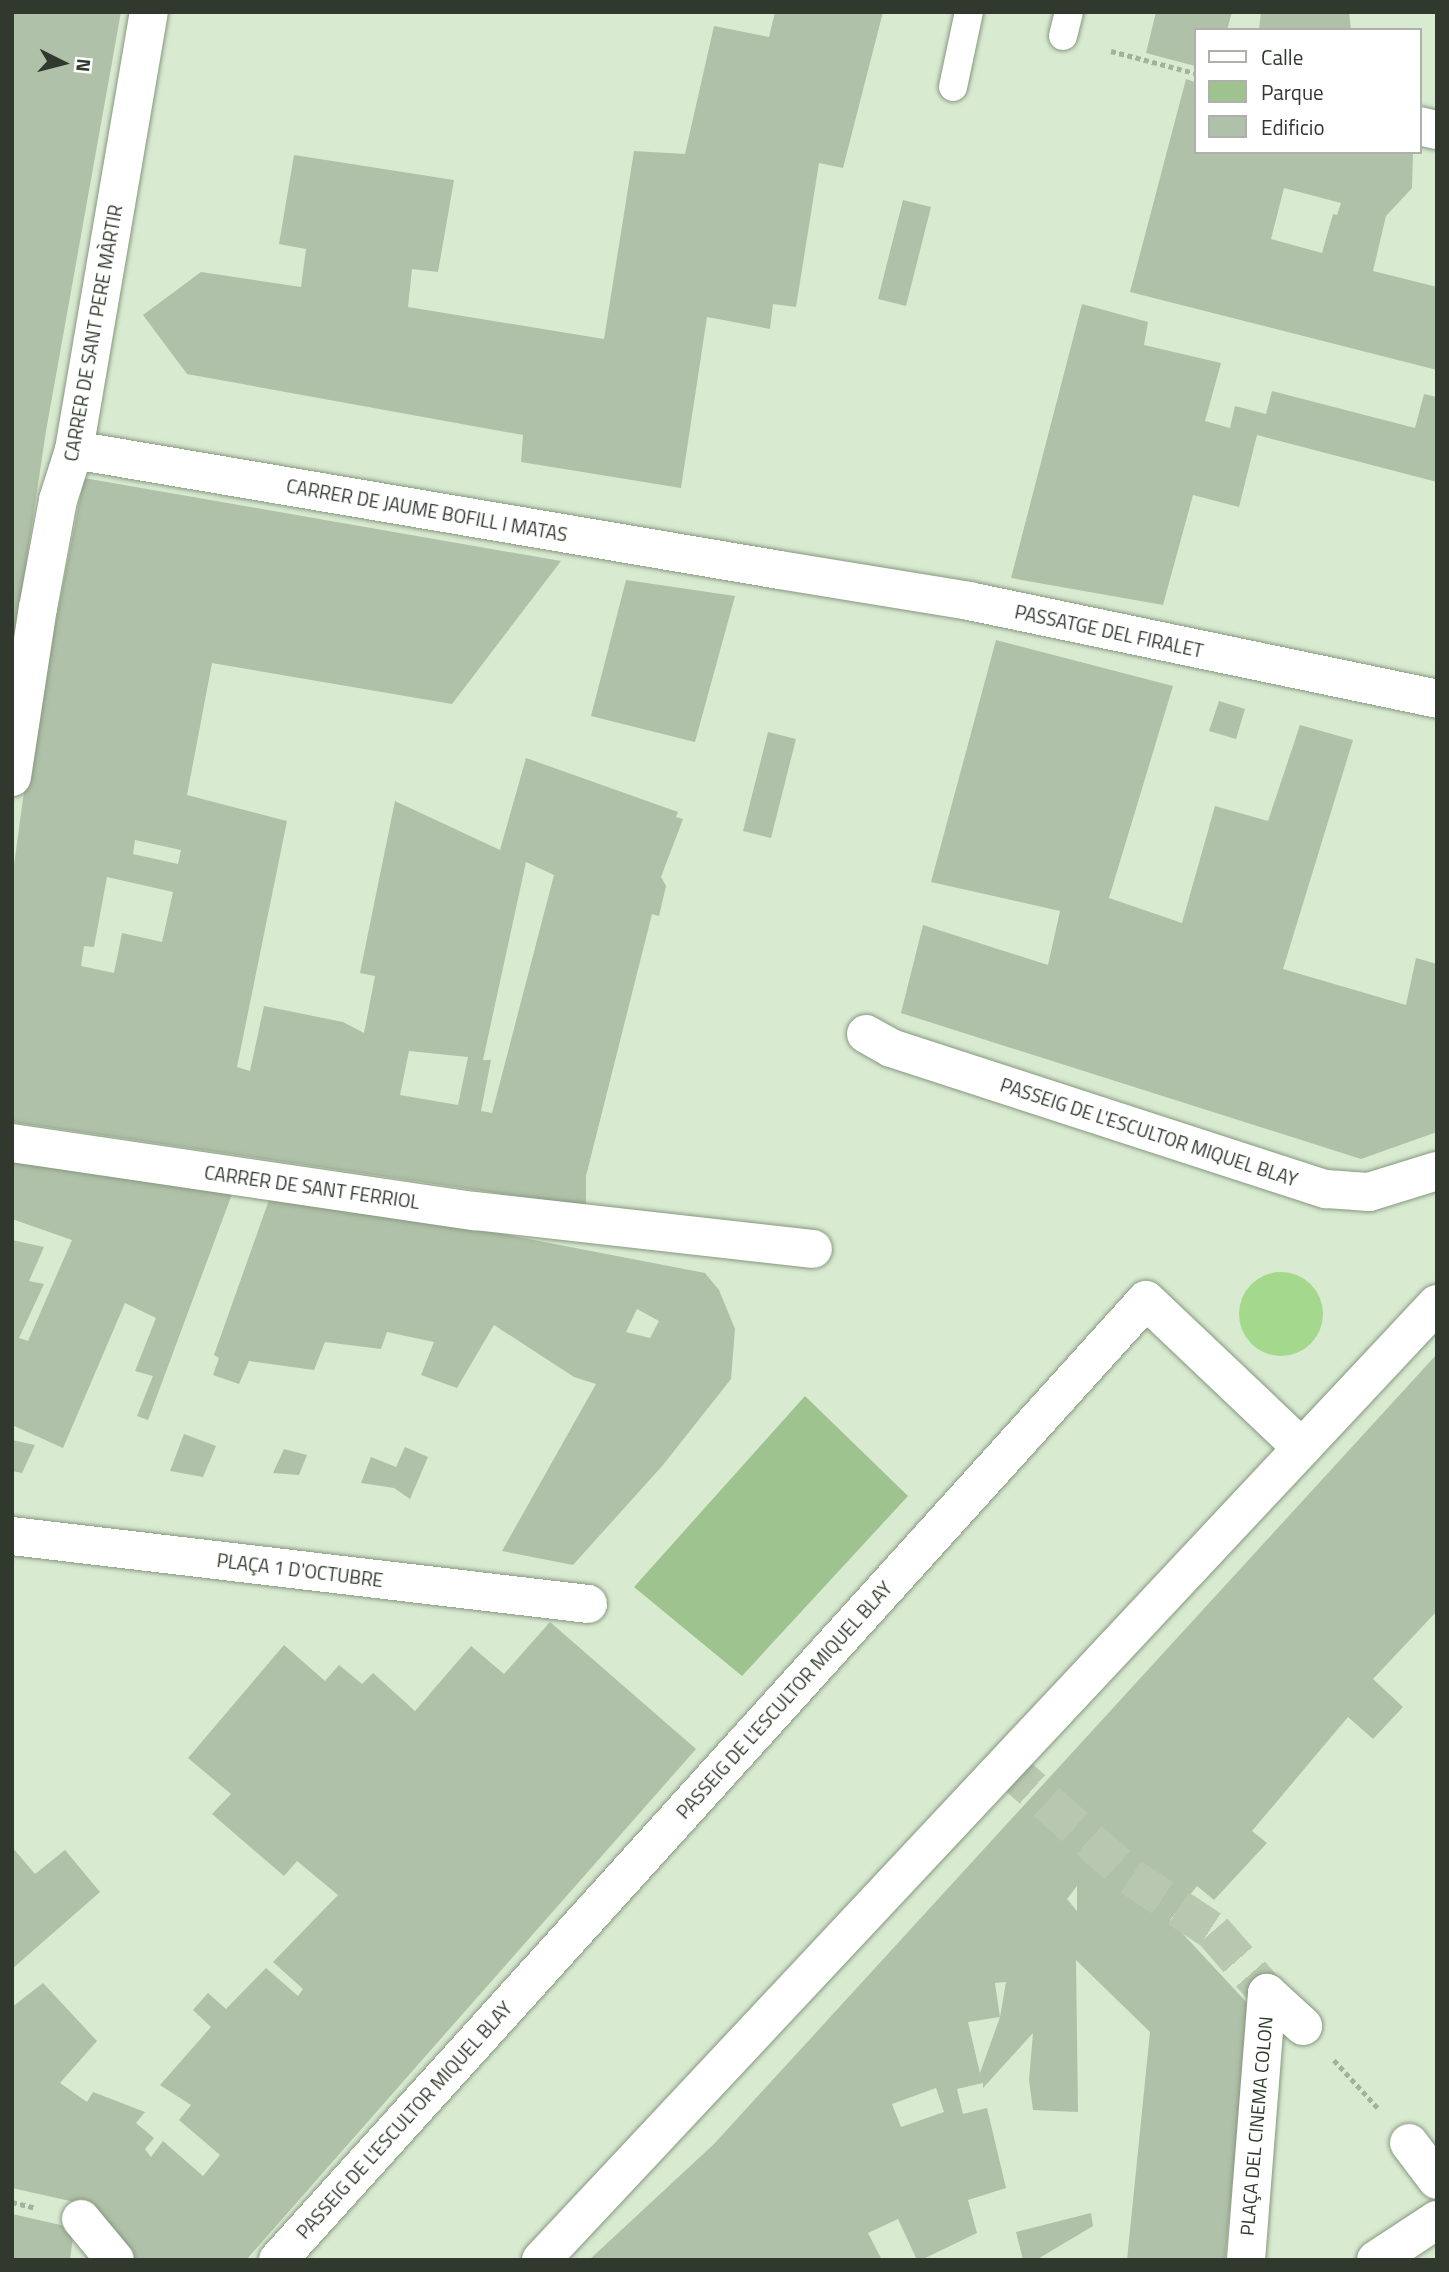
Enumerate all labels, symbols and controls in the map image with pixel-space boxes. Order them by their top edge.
north arrow [28,28,98,98]
legend [1194,28,1421,154]
text: Calle [1261,41,1303,73]
text: N [69,57,99,73]
text: Parque [1261,76,1324,108]
text: Edificio [1261,111,1325,143]
street label: CARRER DE SANT PERE MÀRTIR [59,203,127,463]
street label: CARRER DE JAUME BOFILL I MATAS [285,474,569,546]
street label: PASSATGE DEL FIRALET [1013,600,1205,662]
street label: PASSEIG DE L'ESCULTOR MIQUEL BLAY [998,1073,1300,1191]
street label: CARRER DE SANT FERRIOL [203,1161,421,1213]
street label: PLAÇA 1 D'OCTUBRE [216,1548,384,1592]
street label: PASSEIG DE L'ESCULTOR MIQUEL BLAY [671,1577,897,1823]
street label: PASSEIG DE L'ESCULTOR MIQUEL BLAY [291,1997,517,2243]
street label: PLAÇA DEL CINEMA COLON [1235,2015,1277,2237]

